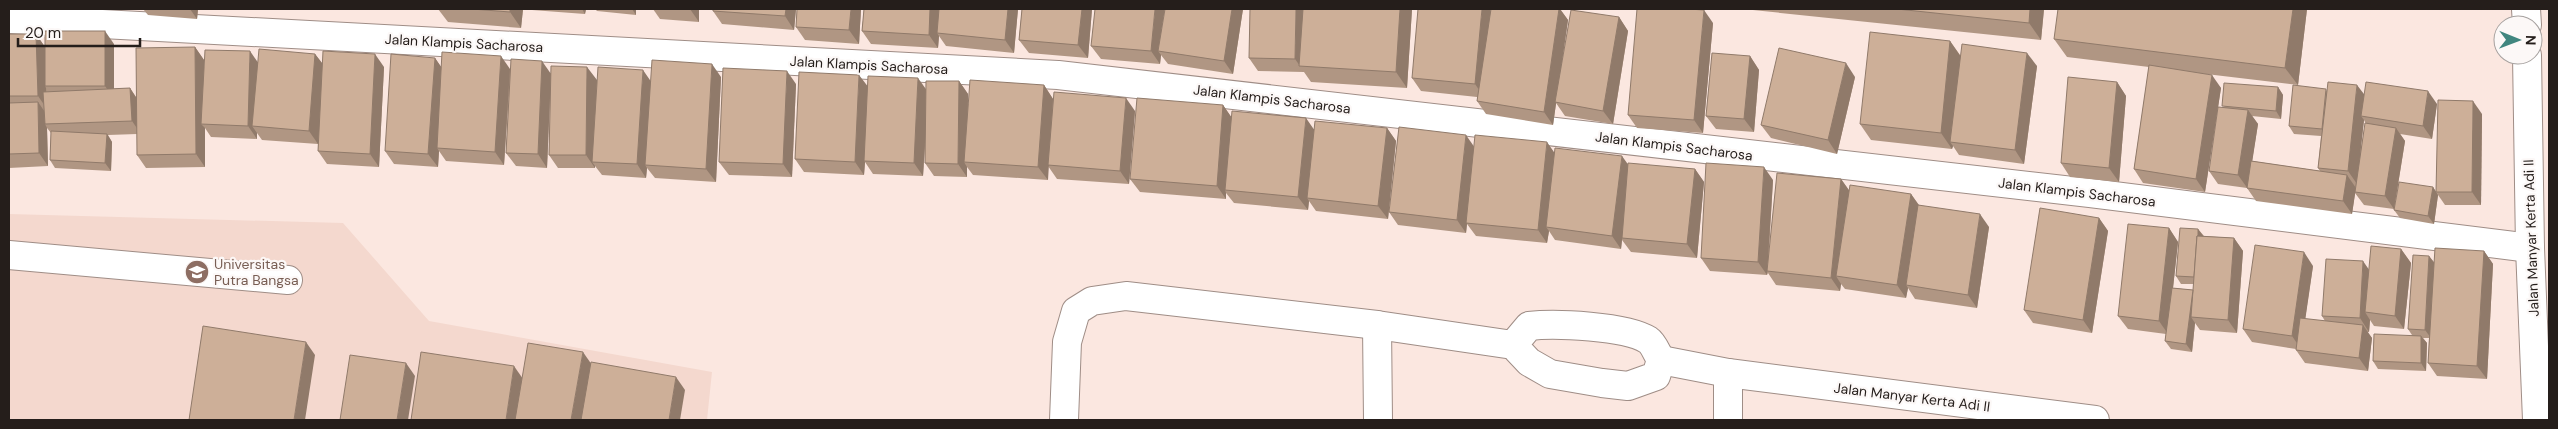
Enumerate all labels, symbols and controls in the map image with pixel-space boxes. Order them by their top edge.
scale bar [18,15,140,47]
north arrow [2493,15,2543,65]
text: 20 m [25,23,61,43]
street label: Jalan Klampis Sacharosa [384,30,544,56]
text: N [2522,35,2540,45]
street label: Jalan Klampis Sacharosa [789,52,949,78]
street label: Jalan Klampis Sacharosa [1192,80,1352,118]
street label: Jalan Klampis Sacharosa [1594,127,1754,165]
street label: Jalan Manyar Kerta Adi II [2519,159,2543,317]
street label: Jalan Klampis Sacharosa [1997,173,2157,211]
place label: Universitas Putra Bangsa [214,255,299,289]
school or university icon: Universitas Putra Bangsa [184,259,210,285]
street label: Jalan Manyar Kerta Adi II [1833,378,1991,416]

